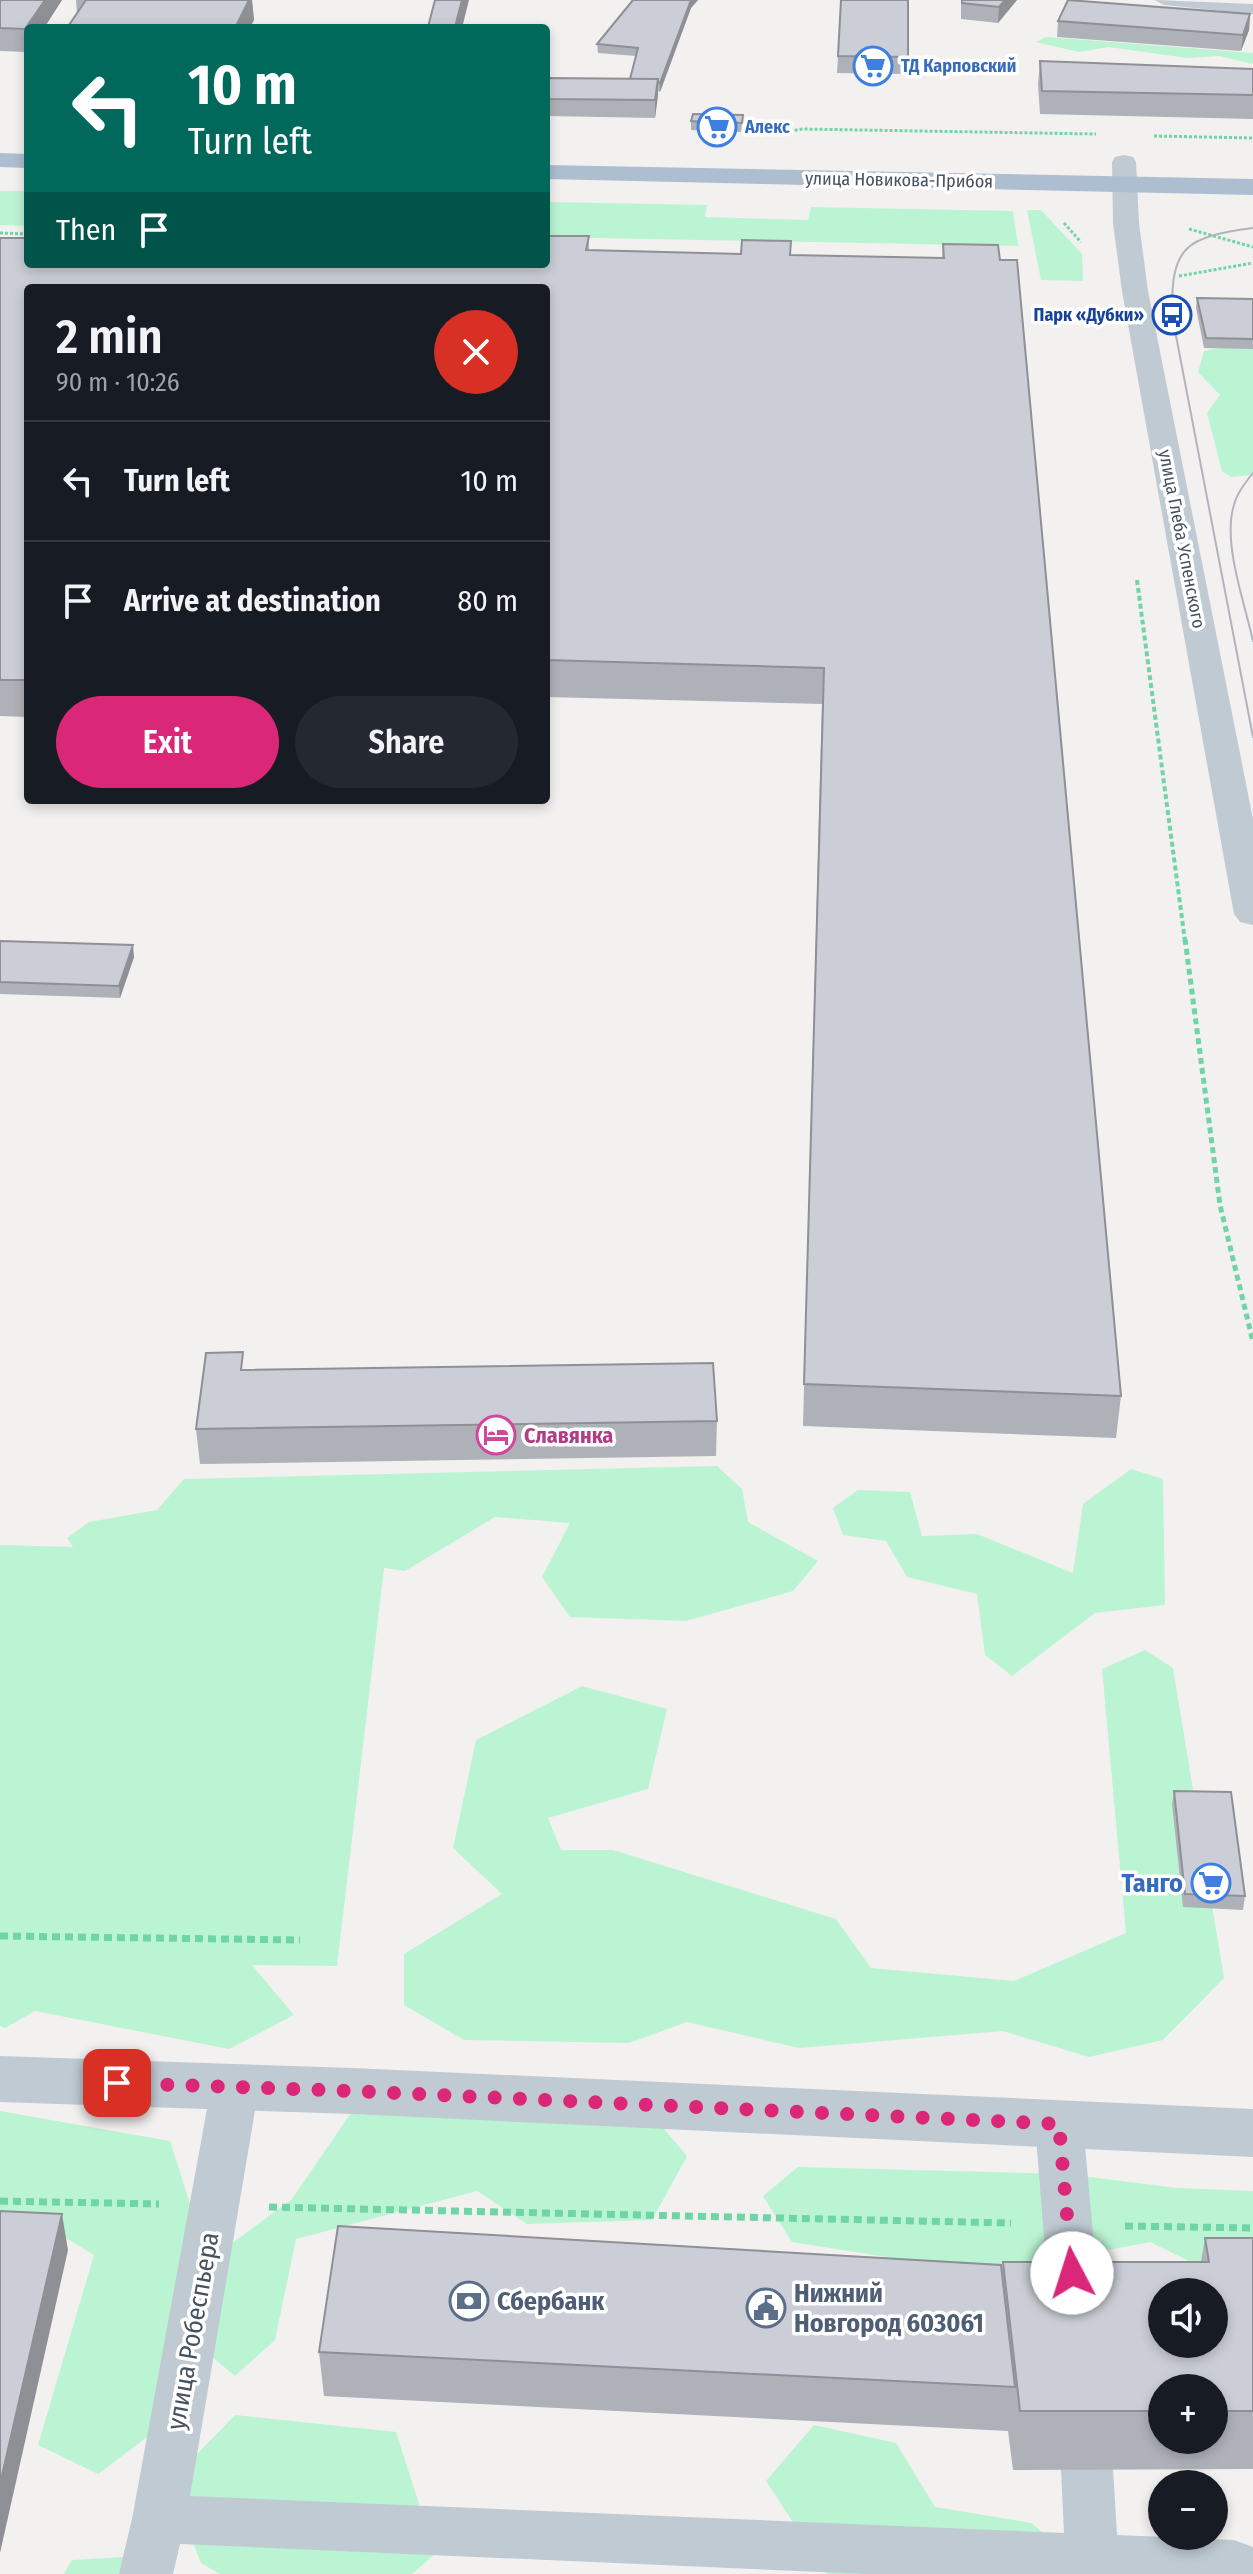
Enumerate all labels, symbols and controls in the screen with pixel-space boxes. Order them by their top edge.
supermarket icon: ТД Карповский [852,45,894,87]
text: 10 m [188,52,297,119]
place label: ТД Карповский [901,55,1016,77]
icon: left [56,56,160,160]
supermarket icon: Алекс [696,106,738,148]
place label: Алекс [744,116,790,138]
text: Turn left [188,120,312,164]
street label: улица Новикова-Прибоя [805,167,993,193]
icon: arrive [132,208,176,252]
text: Then [56,212,116,248]
bus stop icon: Парк «Дубки» [1151,294,1193,336]
place label: Парк «Дубки» [1034,304,1144,326]
text: 2 min [56,308,163,366]
button: close [434,310,518,394]
text: 90 m · 10:26 [56,367,180,398]
street label: улица Глеба Успенского [1154,448,1210,630]
icon: left [56,459,100,503]
text: Turn left [124,463,230,499]
text: 10 m [461,463,518,499]
icon: arrive [56,579,100,623]
text: Arrive at destination [124,583,381,619]
text: 80 m [457,583,518,619]
button: Exit [56,696,279,788]
button: Share [295,696,518,788]
hotel icon: Славянка [475,1414,517,1456]
place label: Славянка [524,1422,613,1449]
supermarket icon: Танго [1190,1862,1232,1904]
place label: Танго [1121,1868,1183,1899]
pin [83,2049,151,2117]
icon: arrive [95,2061,139,2105]
street label: улица Робеспьера [160,2230,226,2432]
position arrow [1030,2231,1114,2315]
place label: Нижний Новгород 603061 [794,2278,984,2339]
map controls [1148,2278,1228,2550]
button: sound [1148,2278,1228,2358]
bank icon: Сбербанк [448,2280,490,2322]
place label: Сбербанк [497,2286,605,2317]
public building icon: Нижний Новгород 603061 [745,2287,787,2329]
button: + [1148,2374,1228,2454]
button: − [1148,2470,1228,2550]

